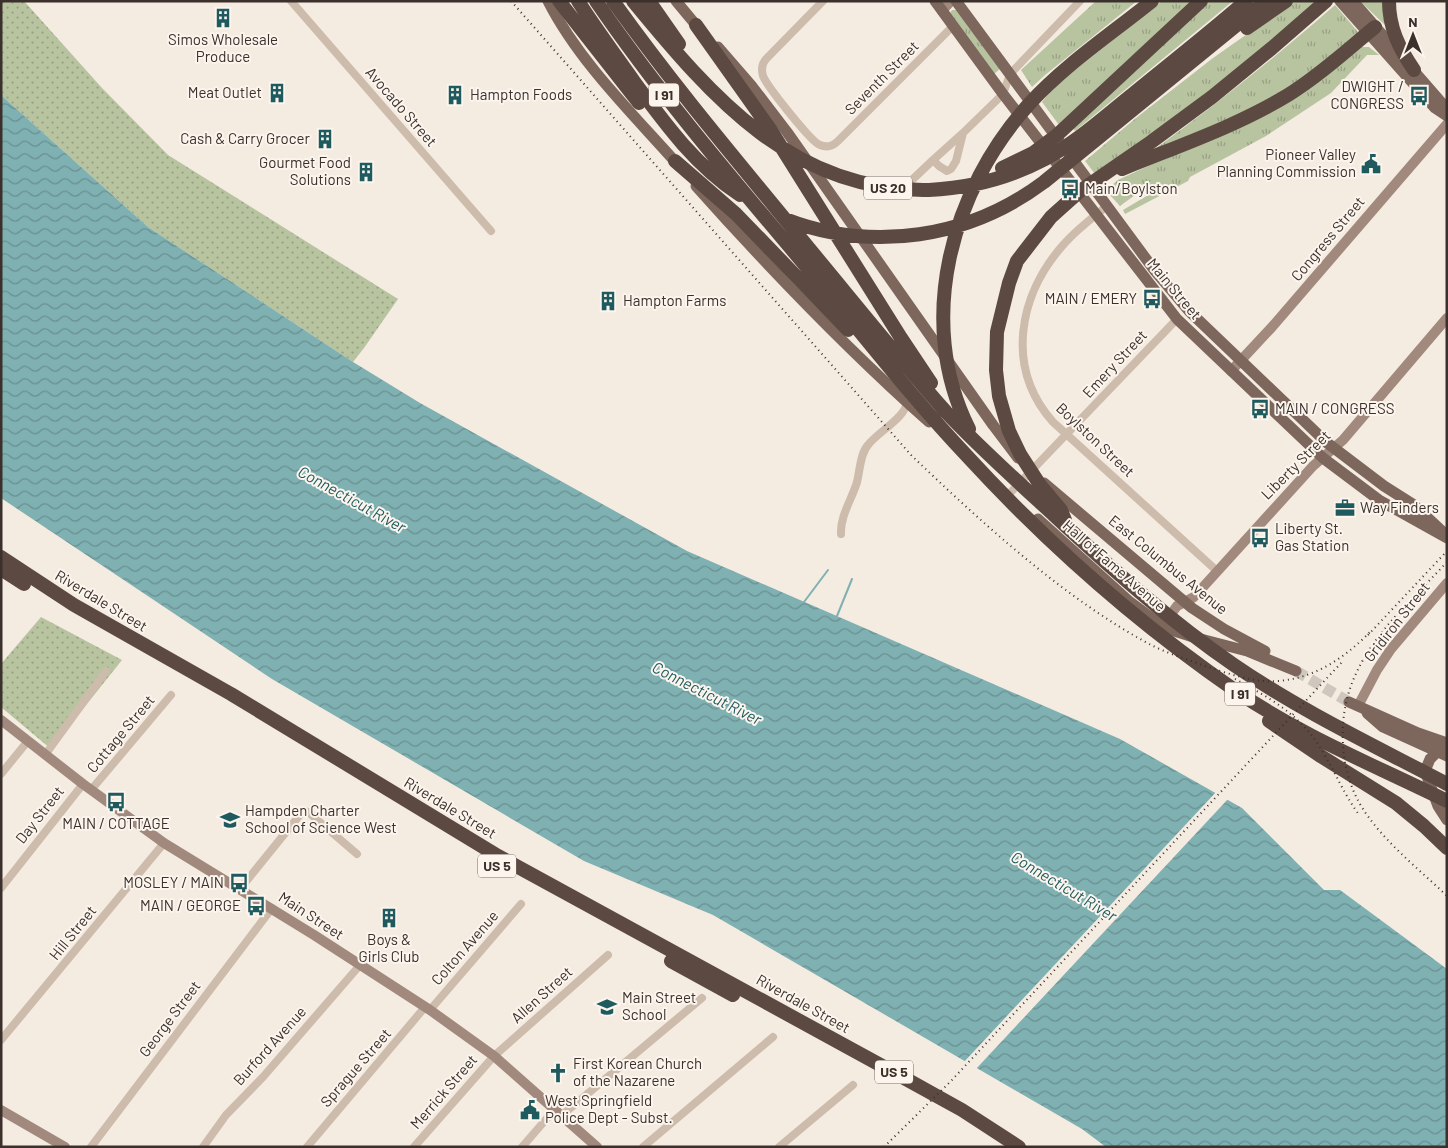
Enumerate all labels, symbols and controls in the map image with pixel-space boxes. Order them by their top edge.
building icon: Simos Wholesale Produce [212,7,234,29]
north arrow [1388,10,1438,60]
text: N [1408,13,1418,30]
place label: Simos Wholesale Produce [168,30,278,65]
street label: Seventh Street [841,37,922,118]
street label: Avocado Street [362,63,441,150]
place label: DWIGHT / CONGRESS [1330,77,1404,112]
building icon: Meat Outlet [266,82,288,104]
place label: Meat Outlet [188,83,262,101]
building icon: Hampton Foods [444,84,466,106]
road number: I 91 [649,84,679,106]
place label: Hampton Foods [470,85,572,103]
bus stop icon: DWIGHT / CONGRESS [1408,85,1430,107]
building icon: Cash & Carry Grocer [314,128,336,150]
place label: Cash & Carry Grocer [180,129,311,147]
place label: Pioneer Valley Planning Commission [1217,145,1356,180]
place label: Gourmet Food Solutions [259,153,351,188]
public building icon: Pioneer Valley Planning Commission [1360,153,1382,175]
building icon: Gourmet Food Solutions [355,161,377,183]
road number: US 20 [864,177,912,200]
bus stop icon: Main/Boylston [1059,178,1081,200]
place label: Main/Boylston [1085,179,1178,197]
street label: Congress Street [1287,192,1368,284]
street label: Main Street [1144,254,1206,323]
bus stop icon: MAIN / EMERY [1141,288,1163,310]
place label: MAIN / EMERY [1045,289,1137,307]
building icon: Hampton Farms [597,290,619,312]
place label: Hampton Farms [623,291,726,309]
street label: Emery Street [1078,326,1150,401]
street label: Boylston Street [1053,398,1139,480]
bus stop icon: MAIN / CONGRESS [1249,398,1271,420]
place label: MAIN / CONGRESS [1275,399,1394,417]
street label: Liberty Street [1257,426,1334,503]
water label: Connecticut River [295,461,411,537]
office icon: Way Finders [1334,497,1356,519]
place label: Way Finders [1360,498,1439,516]
street label: East Columbus Avenue [1106,511,1232,618]
street label: Hall of Fame Avenue [1060,516,1170,615]
place label: Liberty St. Gas Station [1275,519,1349,554]
bus stop icon: Liberty St. Gas Station [1249,527,1271,549]
street label: Riverdale Street [52,566,151,635]
street label: Gridiron Street [1360,578,1433,665]
water label: Connecticut River [649,657,766,729]
road number: I 91 [1225,682,1255,706]
street label: Cottage Street [83,691,158,776]
street label: Riverdale Street [401,773,500,842]
street label: Day Street [11,782,67,847]
bus stop icon: MAIN / COTTAGE [105,791,127,813]
place label: Hampden Charter School of Science West [245,801,397,836]
school or university icon: Hampden Charter School of Science West [219,809,241,831]
place label: MAIN / COTTAGE [62,814,170,832]
water label: Connecticut River [1008,847,1122,925]
road number: US 5 [478,854,516,878]
bus stop icon: MOSLEY / MAIN [228,872,250,894]
place label: MOSLEY / MAIN [123,873,224,891]
street label: Main Street [276,887,348,943]
bus stop icon: MAIN / GEORGE [245,895,267,917]
place label: MAIN / GEORGE [140,896,241,914]
street label: Hill Street [45,902,100,963]
street label: Colton Avenue [427,906,502,988]
building icon: Boys & Girls Club [378,907,400,929]
place label: Boys & Girls Club [359,930,419,965]
street label: Allen Street [507,962,576,1026]
street label: Riverdale Street [753,970,854,1036]
street label: George Street [135,977,204,1060]
place label: Main Street School [622,988,696,1023]
school or university icon: Main Street School [596,996,618,1018]
street label: Burford Avenue [229,1002,309,1088]
street label: Sprague Street [316,1024,394,1110]
street label: Merrick Street [406,1050,480,1132]
place label: First Korean Church of the Nazarene [573,1054,702,1089]
road number: US 5 [875,1060,913,1084]
church icon: First Korean Church of the Nazarene [547,1062,569,1084]
place label: West Springfield Police Dept - Subst. [545,1091,673,1126]
public building icon: West Springfield Police Dept - Subst. [519,1099,541,1121]

